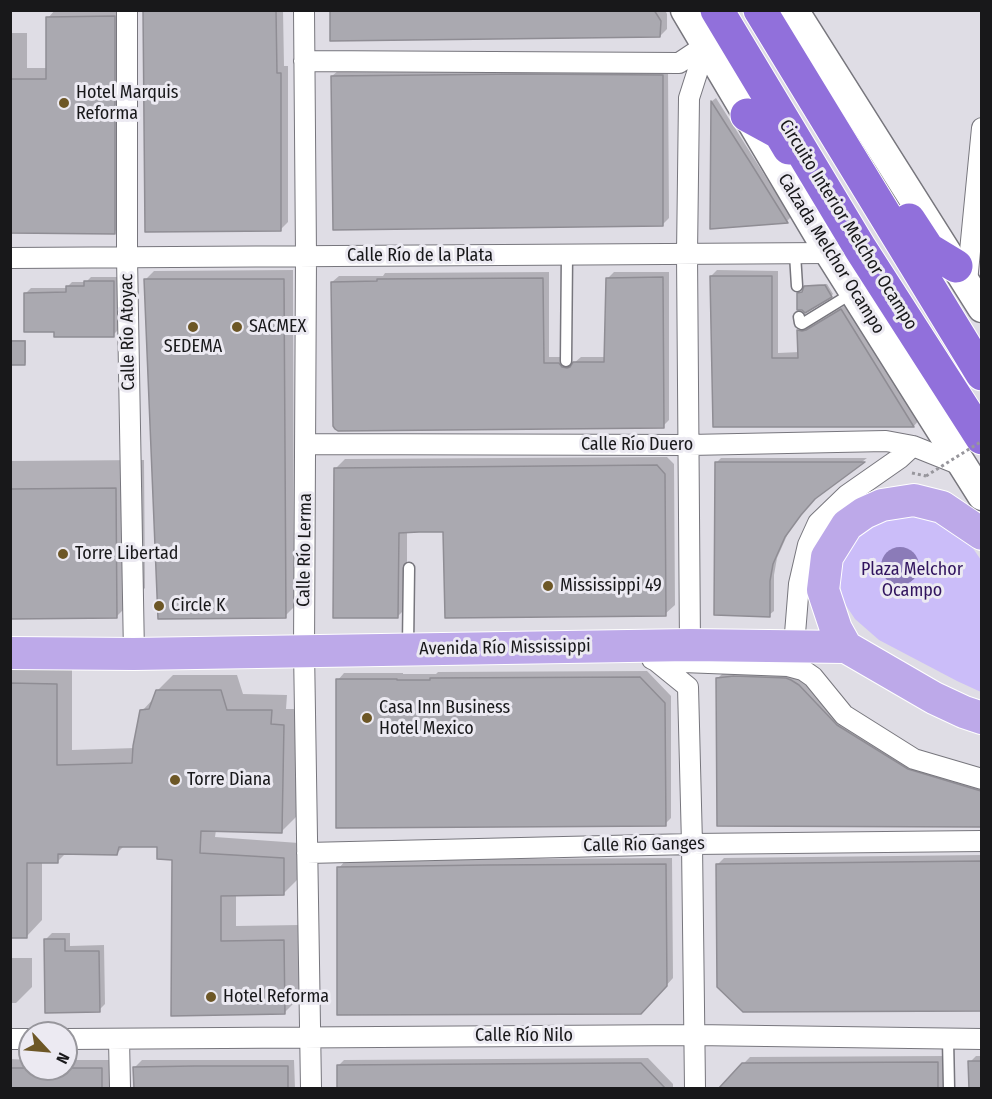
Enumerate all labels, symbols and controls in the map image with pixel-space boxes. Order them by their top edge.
place label: Hotel Marquis Reforma [76,82,179,124]
marker: Hotel Marquis Reforma [57,96,71,110]
street label: Circuito Interior Melchor Ocampo [774,116,922,334]
street label: Calzada Melchor Ocampo [773,170,889,338]
street label: Calle Río de la Plata [347,245,493,267]
street label: Calle Río Atoyac [116,273,140,391]
place label: SACMEX [249,316,306,338]
marker: SEDEMA [186,320,200,334]
marker: SACMEX [230,320,244,334]
place label: SEDEMA [164,336,222,358]
street label: Calle Río Duero [581,434,693,456]
street label: Calle Río Lerma [293,493,317,607]
place label: Torre Libertad [75,543,178,565]
marker: Torre Libertad [56,547,70,561]
park label: Plaza Melchor Ocampo [861,559,963,602]
place label: Mississippi 49 [560,575,662,597]
marker: Mississippi 49 [541,579,555,593]
place label: Circle K [171,595,225,617]
marker: Circle K [152,599,166,613]
street label: Avenida Río Mississippi [419,636,591,660]
place label: Casa Inn Business Hotel Mexico [379,697,510,740]
marker: Casa Inn Business Hotel Mexico [360,711,374,725]
place label: Torre Diana [187,769,271,791]
marker: Torre Diana [168,773,182,787]
street label: Calle Río Ganges [583,833,705,857]
place label: Hotel Reforma [223,986,329,1008]
marker: Hotel Reforma [204,990,218,1004]
north arrow [18,1021,78,1081]
street label: Calle Río Nilo [475,1025,573,1047]
text: N [52,1050,73,1067]

